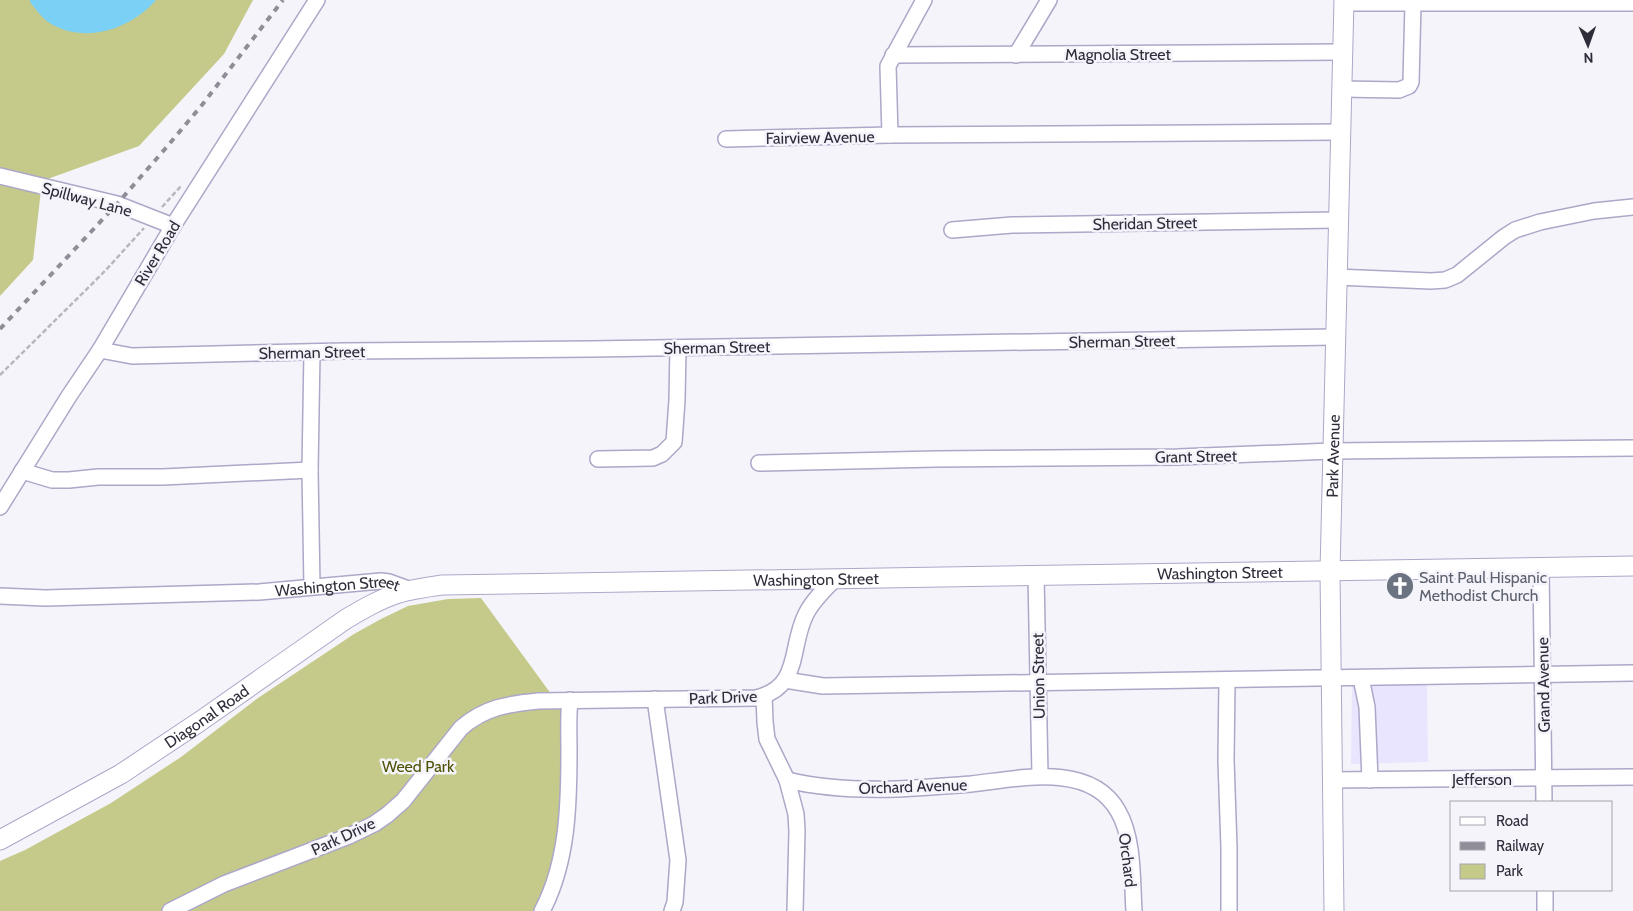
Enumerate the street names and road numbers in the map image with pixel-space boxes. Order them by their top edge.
street label: Magnolia Street [1065,45,1172,64]
street label: Fairview Avenue [765,127,875,148]
street label: Spillway Lane [40,178,134,221]
street label: Sheridan Street [1092,213,1198,234]
street label: River Road [131,217,184,289]
street label: Sherman Street [1069,331,1176,352]
street label: Sherman Street [664,337,771,358]
street label: Sherman Street [259,342,366,363]
street label: Park Avenue [1323,414,1344,498]
street label: Grant Street [1155,446,1238,467]
street label: Washington Street [1157,563,1284,584]
street label: Washington Street [753,569,880,590]
street label: Washington Street [274,572,403,601]
street label: Union Street [1028,632,1049,719]
street label: Grand Avenue [1533,637,1554,733]
street label: Diagonal Road [161,681,253,752]
street label: Park Drive [689,687,757,708]
street label: Jefferson [1451,770,1512,789]
street label: Orchard Avenue [858,775,968,798]
street label: Park Drive [308,813,378,860]
street label: Orchard [1115,832,1140,888]

